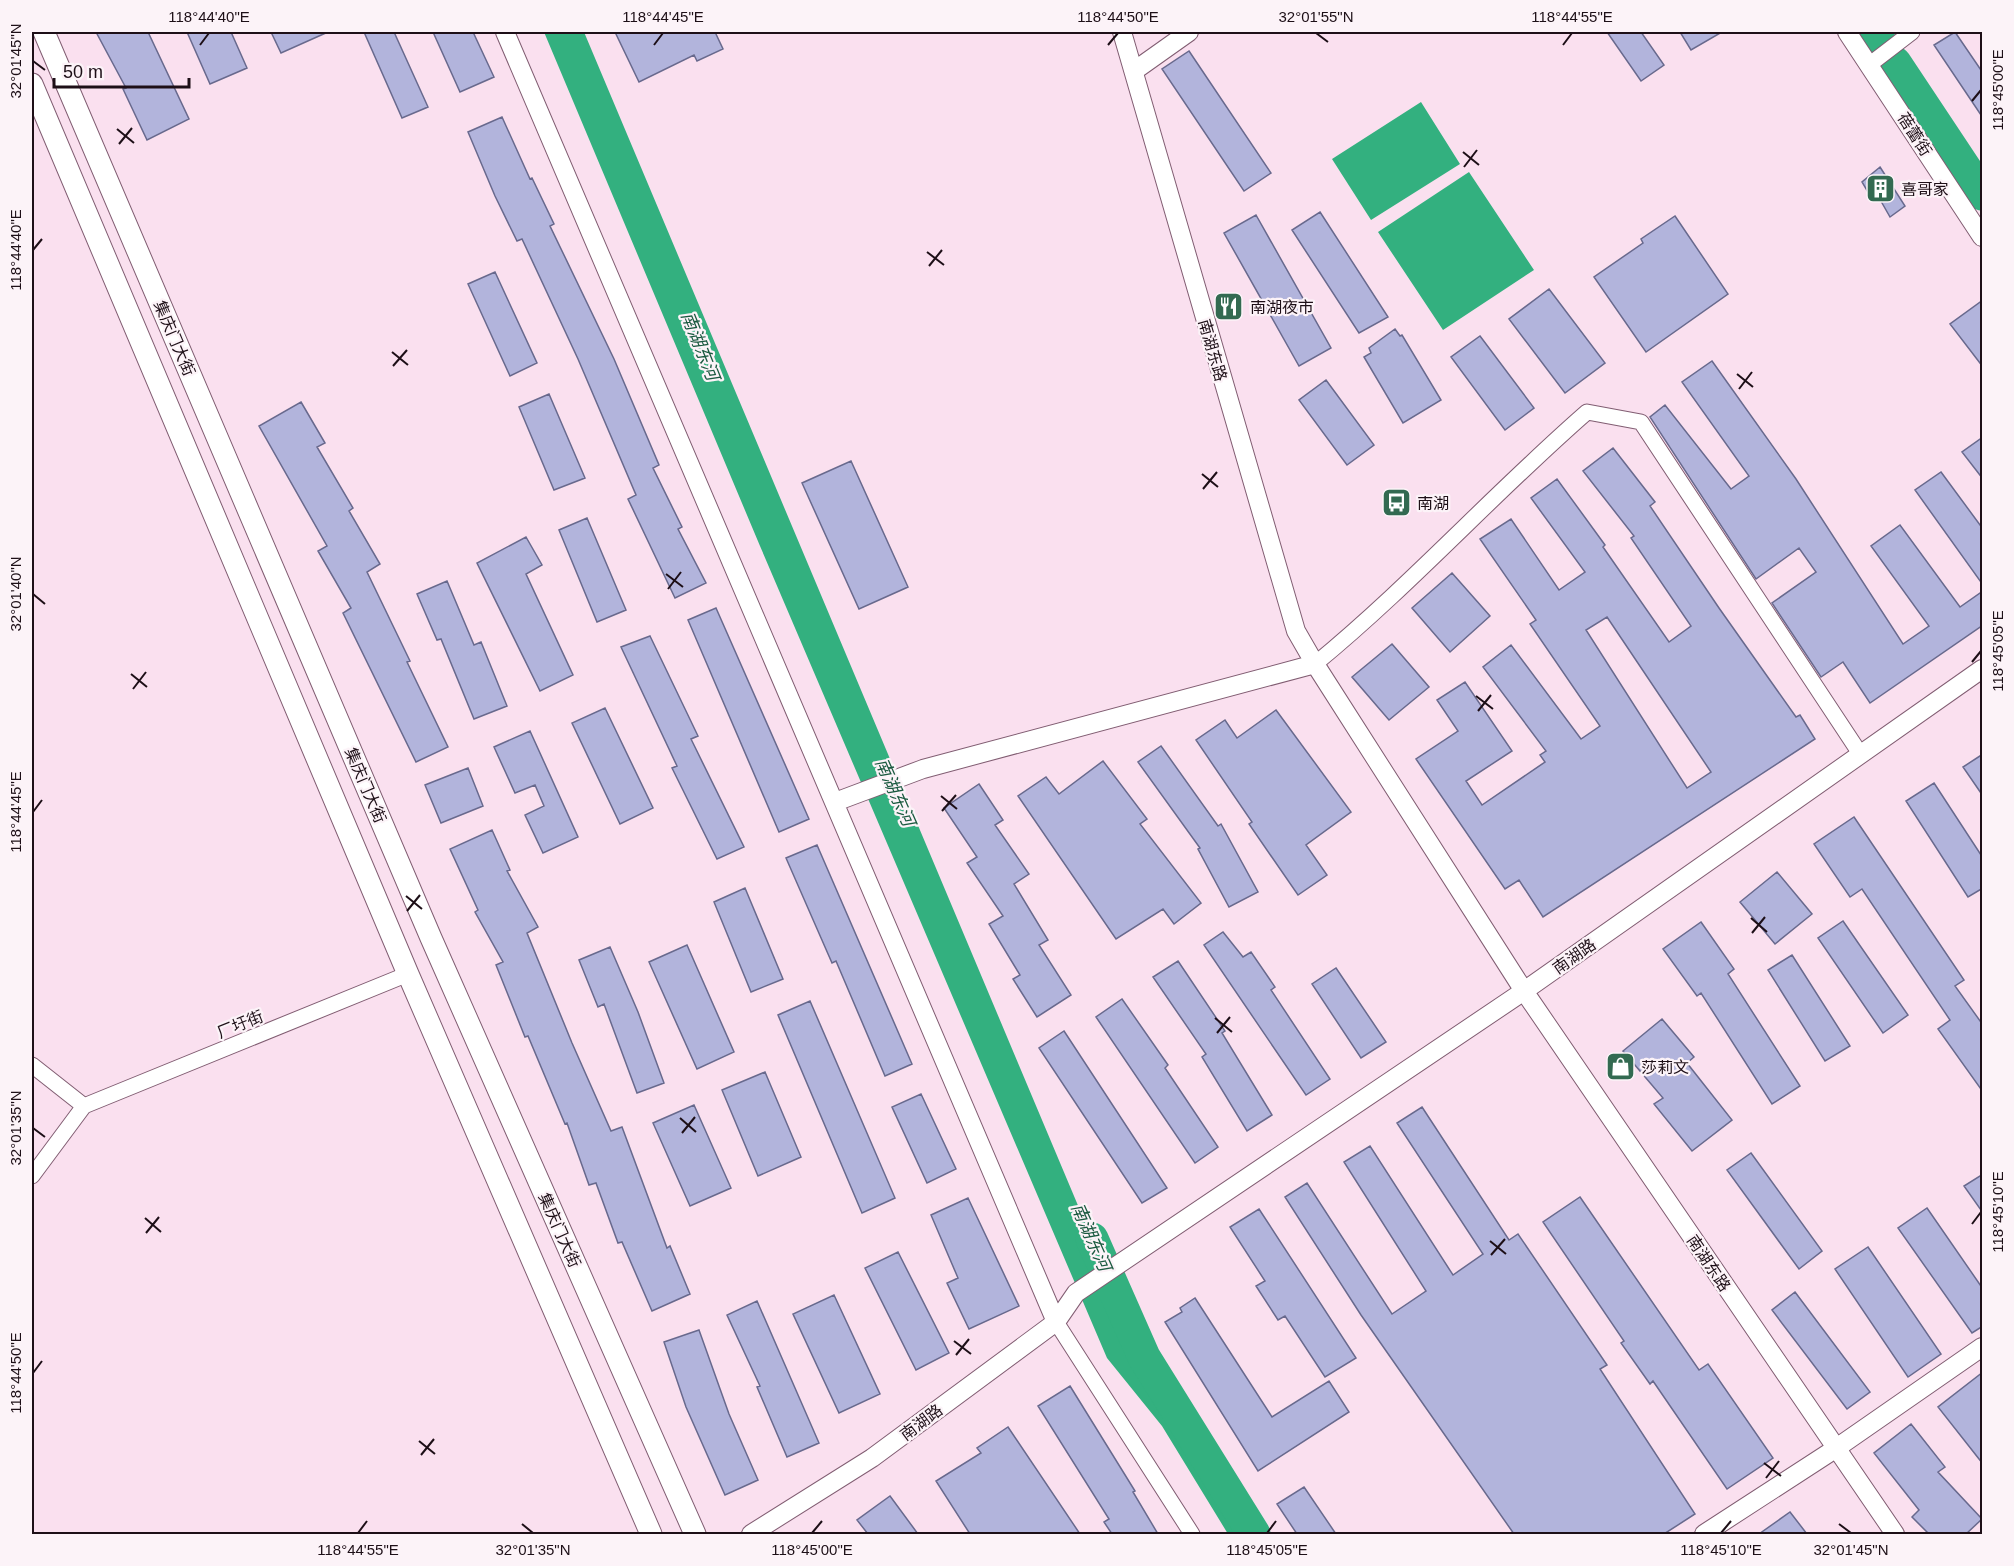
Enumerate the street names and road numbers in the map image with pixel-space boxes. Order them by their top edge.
street label: 蓓蕾街 [1894,110,1935,159]
street label: 集庆门大街 [151,298,198,378]
street label: 南湖东路 [1196,317,1230,383]
street label: 集庆门大街 [342,745,389,825]
street label: 南湖路 [1550,936,1599,977]
street label: 厂圩街 [215,1008,266,1041]
street label: 集庆门大街 [536,1190,584,1270]
street label: 南湖东路 [1684,1232,1734,1295]
street label: 南湖路 [897,1401,946,1444]

